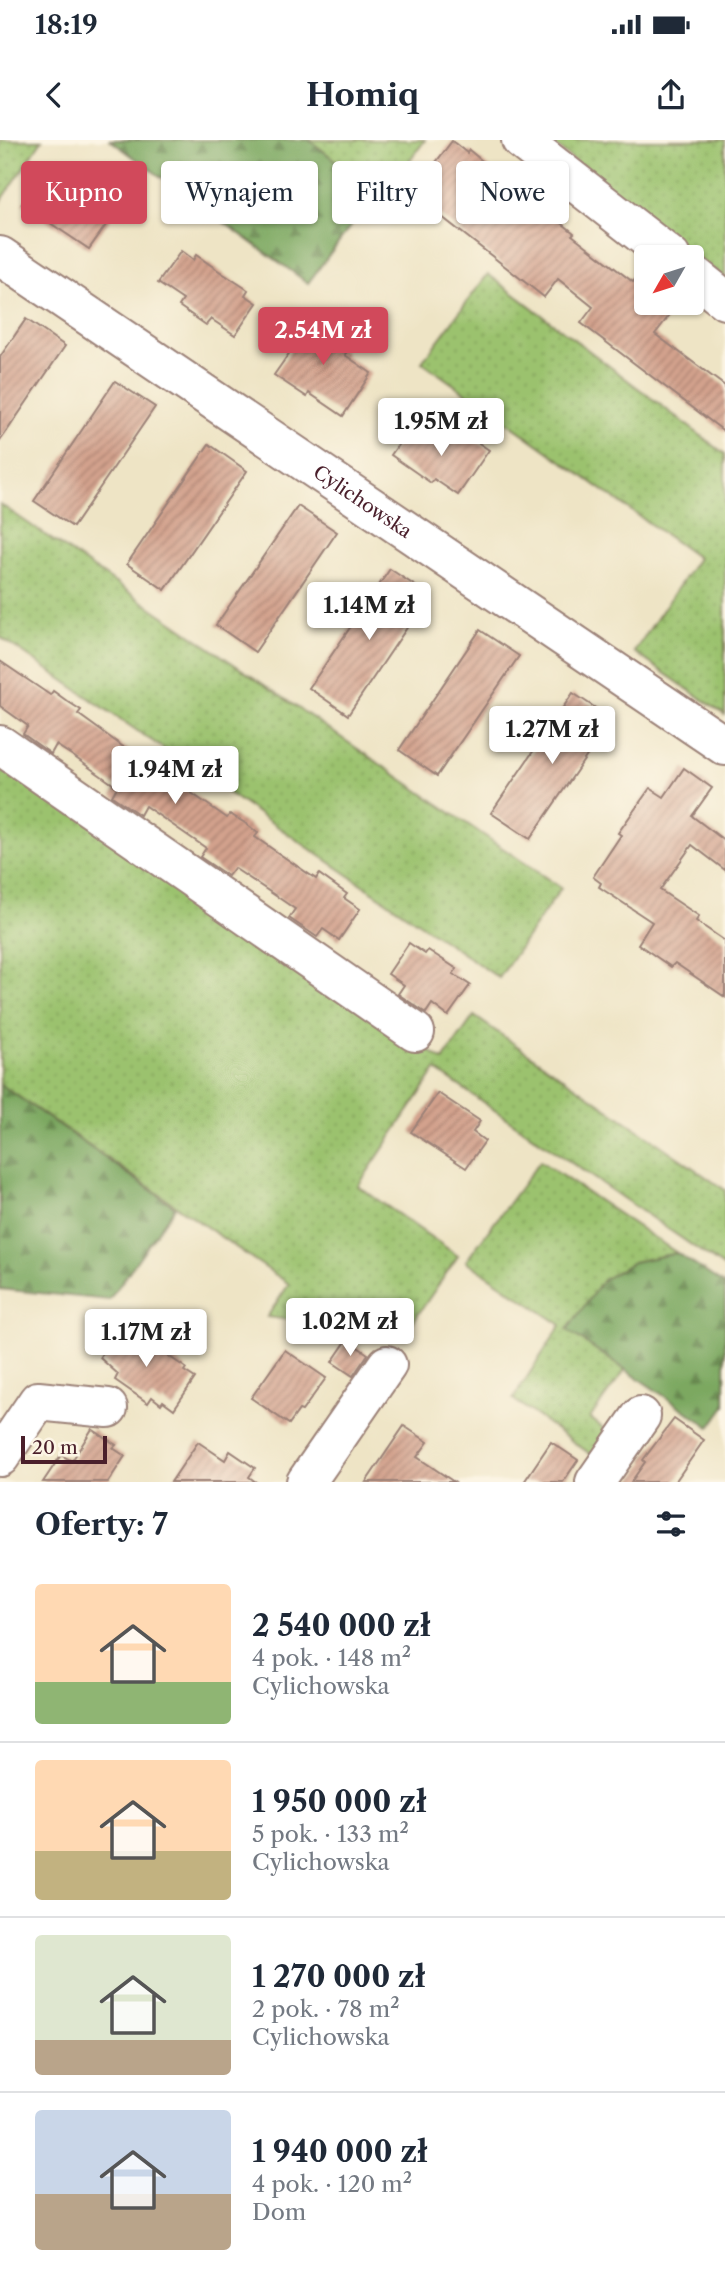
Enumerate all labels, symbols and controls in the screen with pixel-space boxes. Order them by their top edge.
text: 18:19 [35,9,98,41]
text: Homiq [306,75,419,114]
icon: back [35,76,73,114]
icon: share [652,76,690,114]
chip: Kupno [21,161,147,224]
chip: Wynajem [161,161,318,224]
chip: Filtry [332,161,442,224]
chip: Nowe [456,161,569,224]
north arrow [634,245,704,315]
map controls [634,245,704,315]
pin: 2.54M zł [251,308,395,367]
text: 2.54M zł [274,316,372,344]
pin: 1.95M zł [369,398,513,458]
text: 1.95M zł [394,407,488,435]
street label: Cylichowska [309,460,417,543]
pin: 1.14M zł [297,582,441,642]
text: 1.14M zł [323,591,415,619]
pin: 1.27M zł [480,706,624,766]
text: 1.27M zł [505,715,599,743]
pin: 1.94M zł [103,746,247,806]
text: 1.94M zł [128,755,222,783]
pin: 1.02M zł [278,1298,422,1358]
text: 1.02M zł [302,1307,398,1335]
pin: 1.17M zł [74,1310,218,1369]
text: 1.17M zł [101,1318,191,1346]
scale bar [21,1433,107,1465]
text: 20 m [32,1436,78,1459]
icon: filters [652,1505,690,1543]
text: Oferty: 7 [35,1506,168,1543]
text: 2 540 000 zł [252,1607,431,1644]
icon: home [91,1612,175,1696]
text: 4 pok. · 148 m² [252,1644,411,1672]
text: Cylichowska [252,1672,390,1700]
text: 1 950 000 zł [252,1783,427,1820]
icon: home [91,1788,175,1872]
text: 5 pok. · 133 m² [252,1820,409,1848]
text: Cylichowska [252,1848,390,1876]
text: 1 270 000 zł [252,1958,426,1995]
icon: home [91,1963,175,2047]
text: 2 pok. · 78 m² [252,1995,400,2023]
text: Cylichowska [252,2023,390,2051]
text: 1 940 000 zł [252,2133,428,2170]
icon: home [91,2138,175,2222]
text: 4 pok. · 120 m² [252,2170,412,2198]
text: Dom [252,2198,306,2226]

